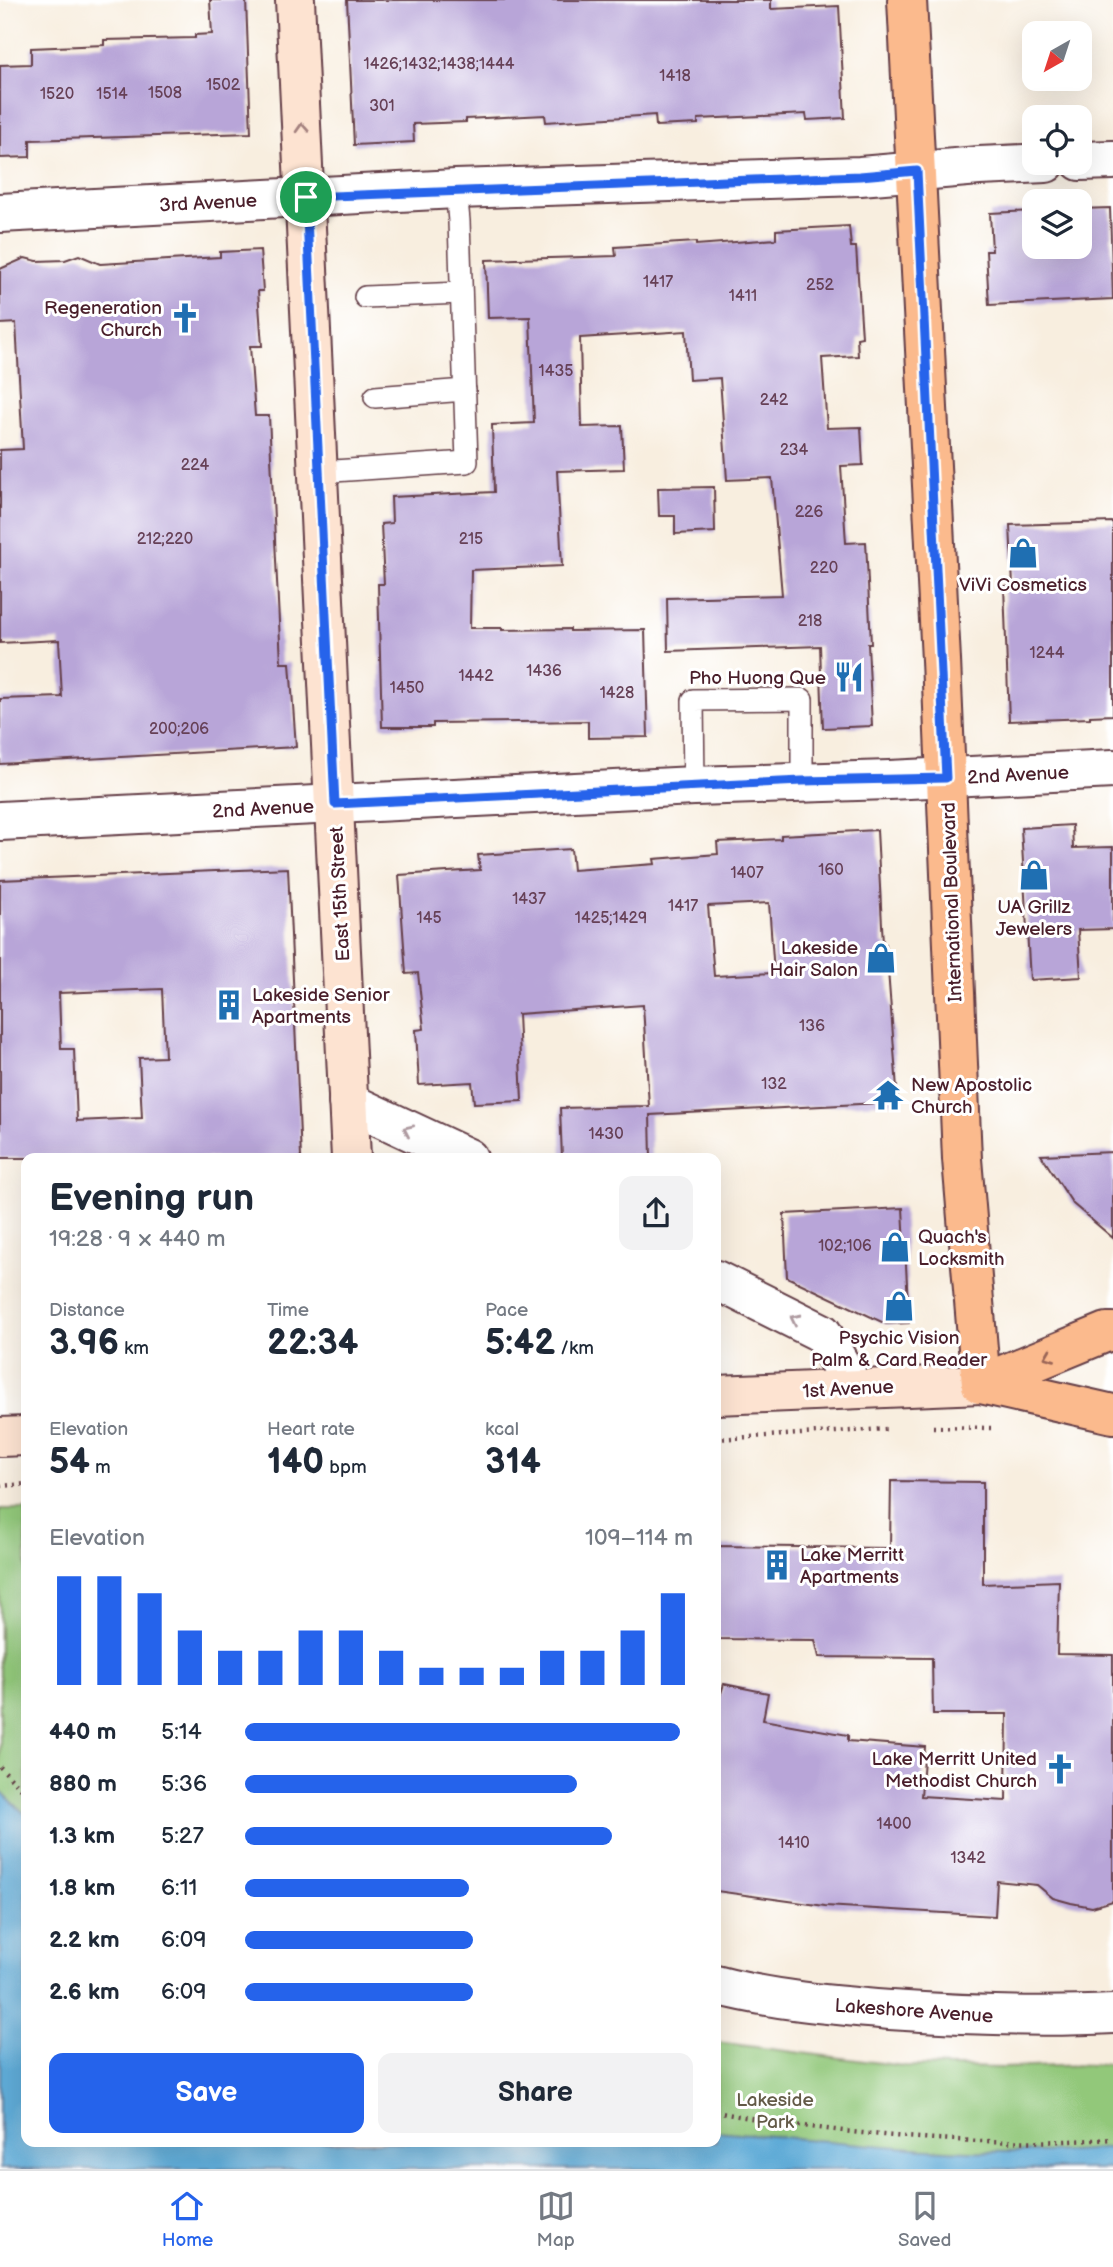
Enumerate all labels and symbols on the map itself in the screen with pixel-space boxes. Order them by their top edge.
north arrow [1022,21,1092,91]
house number: 1426;1432;1438;1444 [364,55,515,74]
house number: 1418 [659,67,691,86]
house number: 1502 [206,76,241,95]
house number: 1508 [148,84,182,103]
house number: 1520 [40,85,74,104]
house number: 1514 [96,85,128,104]
house number: 301 [369,97,395,116]
one-way arrow [295,123,310,134]
pin [276,167,336,227]
street label: 3rd Avenue [159,189,258,218]
house number: 1417 [643,273,673,292]
house number: 252 [806,276,835,295]
house number: 1411 [729,287,757,306]
place label: Regeneration Church [44,297,162,342]
church icon: Regeneration Church [168,301,202,335]
house number: 1435 [539,362,573,381]
house number: 242 [760,391,789,410]
house number: 234 [780,441,809,460]
house number: 224 [181,456,209,475]
house number: 226 [795,503,824,522]
house number: 212;220 [137,530,193,549]
house number: 215 [459,530,483,549]
shop icon: ViVi Cosmetics [1006,536,1040,570]
house number: 220 [810,559,838,578]
place label: ViVi Cosmetics [959,574,1087,597]
house number: 218 [798,612,822,631]
house number: 1244 [1030,644,1065,663]
restaurant icon: Pho Huong Que [832,660,866,694]
house number: 1436 [526,662,562,681]
house number: 1442 [458,667,494,686]
place label: Pho Huong Que [689,667,826,690]
house number: 1450 [390,679,424,698]
house number: 1428 [600,684,634,703]
house number: 200;206 [149,720,209,739]
street label: 2nd Avenue [967,761,1069,790]
street label: 2nd Avenue [212,795,314,824]
street label: International Boulevard [938,802,967,1002]
street label: East 15th Street [325,826,356,962]
shop icon: UA Grillz Jewelers [1017,858,1051,892]
house number: 160 [818,861,844,880]
house number: 1407 [730,864,764,883]
house number: 1437 [512,890,546,909]
place label: UA Grillz Jewelers [996,896,1072,941]
house number: 1417 [668,897,698,916]
house number: 145 [416,909,442,928]
house number: 1425;1429 [575,909,647,928]
place label: Lakeside Hair Salon [769,937,858,982]
shop icon: Lakeside Hair Salon [864,941,898,975]
place label: Lakeside Senior Apartments [252,984,391,1029]
building icon: Lakeside Senior Apartments [212,988,246,1022]
house number: 136 [799,1017,825,1036]
place label: New Apostolic Church [911,1074,1032,1119]
house number: 132 [761,1075,787,1094]
temple icon: New Apostolic Church [871,1078,905,1112]
one-way arrow [403,1125,415,1139]
house number: 1430 [588,1125,624,1144]
place label: Quach's Locksmith [918,1226,1004,1271]
shop icon: Quach's Locksmith [878,1230,912,1264]
house number: 102;106 [818,1237,872,1256]
shop icon: Psychic Vision Palm & Card Reader [882,1289,916,1323]
one-way arrow [790,1314,802,1328]
place label: Psychic Vision Palm & Card Reader [811,1327,988,1372]
one-way arrow [1044,1348,1057,1362]
street label: 1st Avenue [802,1376,894,1403]
place label: Lake Merritt Apartments [800,1544,904,1589]
building icon: Lake Merritt Apartments [760,1548,794,1582]
place label: Lake Merritt United Methodist Church [871,1748,1037,1793]
church icon: Lake Merritt United Methodist Church [1043,1752,1077,1786]
house number: 1400 [877,1815,911,1834]
house number: 1410 [778,1834,810,1853]
house number: 1342 [950,1849,986,1868]
street label: Lakeshore Avenue [834,1994,994,2029]
park label: Lakeside Park [736,2089,814,2134]

